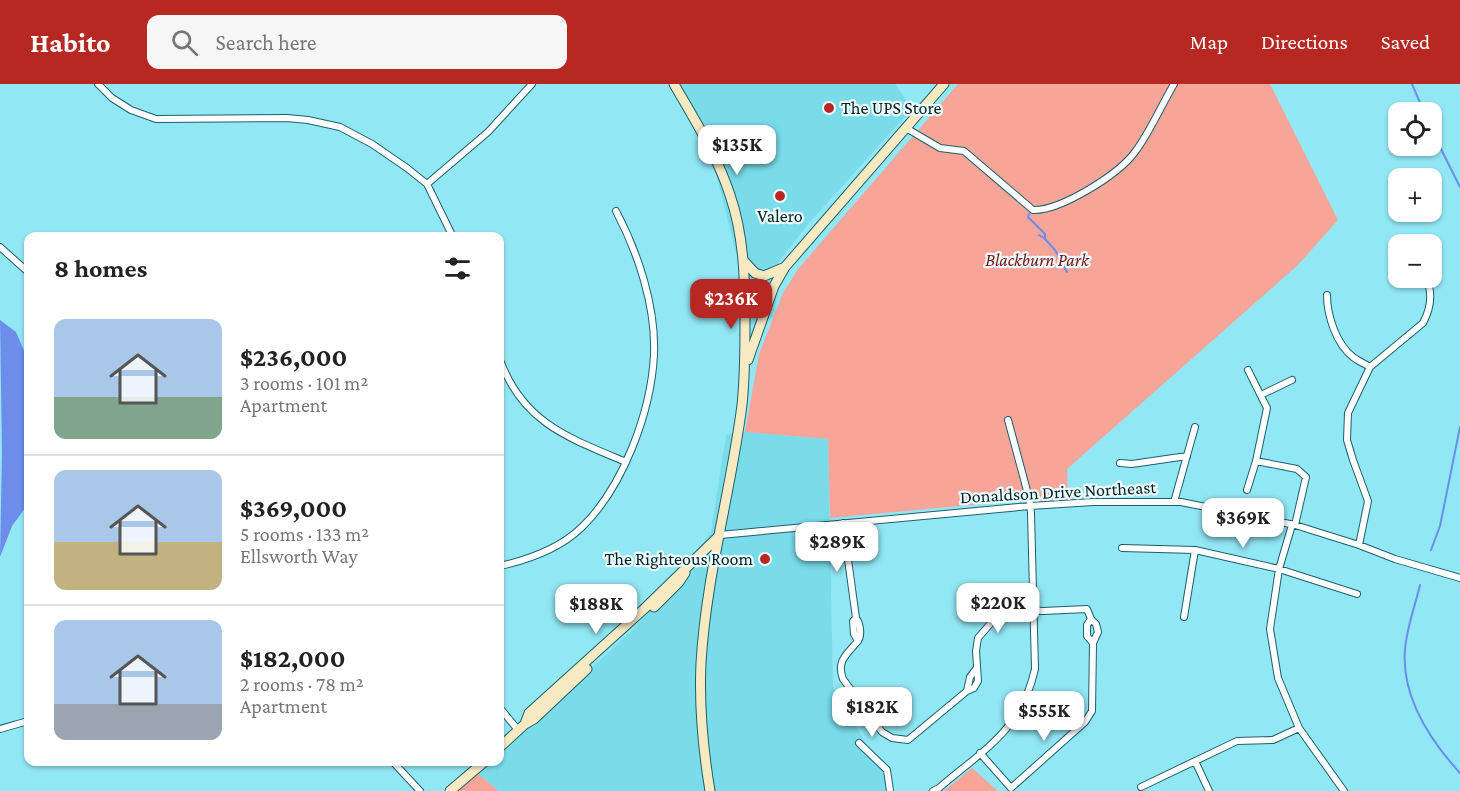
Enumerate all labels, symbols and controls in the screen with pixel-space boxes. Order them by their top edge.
search box [147,15,567,69]
icon: search [168,26,201,59]
text: Habito [30,27,111,58]
text: Search here [216,30,317,55]
text: Map [1190,30,1228,54]
text: Directions [1261,30,1348,54]
text: Saved [1381,30,1430,54]
place label: The UPS Store [841,98,941,118]
marker: The UPS Store [822,101,836,115]
map controls [1388,102,1442,288]
button: locate [1388,102,1442,156]
pin: $135K [695,125,779,176]
text: $135K [712,133,762,155]
button: + [1388,168,1442,222]
marker: Valero [773,189,787,203]
place label: Valero [757,206,803,226]
button: − [1388,234,1442,288]
park label: Blackburn Park [985,250,1090,270]
icon: filters [441,252,474,285]
text: 8 homes [54,254,147,283]
pin: $236K [689,279,773,330]
text: $236K [704,287,758,309]
icon: home [102,343,174,415]
text: $236,000 [240,343,347,372]
text: 3 rooms · 101 m² [240,372,368,394]
text: Apartment [240,394,327,416]
street label: Donaldson Drive Northeast [959,477,1158,507]
icon: home [102,494,174,566]
text: $369,000 [240,494,347,523]
pin: $369K [1201,498,1285,549]
text: $369K [1216,506,1270,528]
pin: $289K [795,522,879,573]
text: 5 rooms · 133 m² [240,523,369,545]
text: $289K [809,530,865,552]
text: Ellsworth Way [240,545,358,567]
place label: The Righteous Room [604,549,754,569]
marker: The Righteous Room [758,552,772,566]
pin: $220K [956,583,1040,634]
pin: $188K [554,584,638,635]
text: $220K [970,591,1026,613]
text: $188K [569,592,623,614]
icon: home [102,644,174,716]
text: $182,000 [240,644,345,673]
text: 2 rooms · 78 m² [240,673,364,695]
pin: $182K [830,687,914,738]
pin: $555K [1002,691,1086,742]
text: Apartment [240,695,327,717]
text: $182K [846,695,898,717]
text: $555K [1018,699,1070,721]

